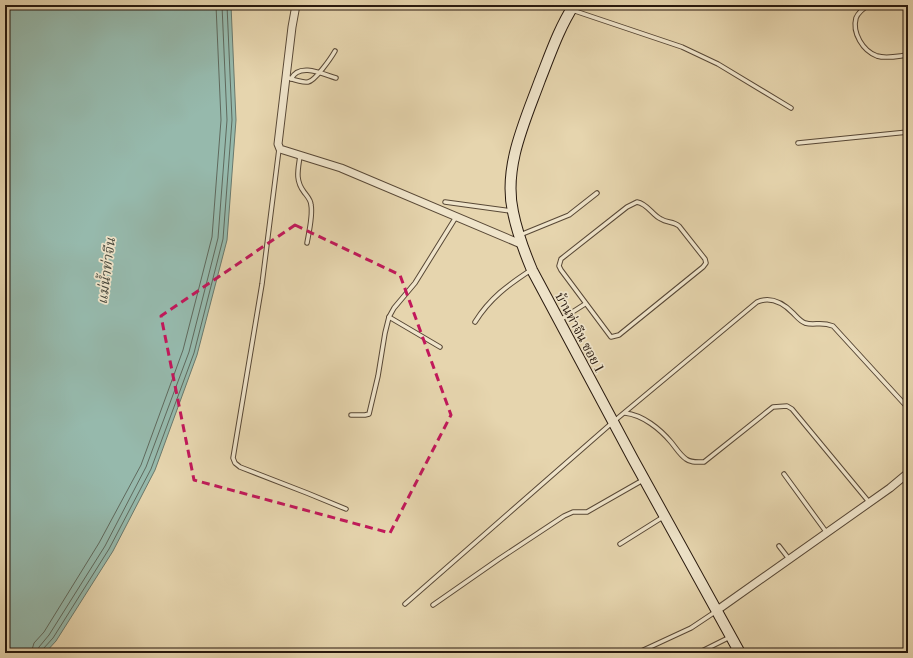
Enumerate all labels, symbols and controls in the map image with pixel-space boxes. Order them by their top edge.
water label: แม่น้ำท่าจีน [92,236,120,306]
street label: บ้านท่าจีน ซอย 1 [551,290,607,375]

